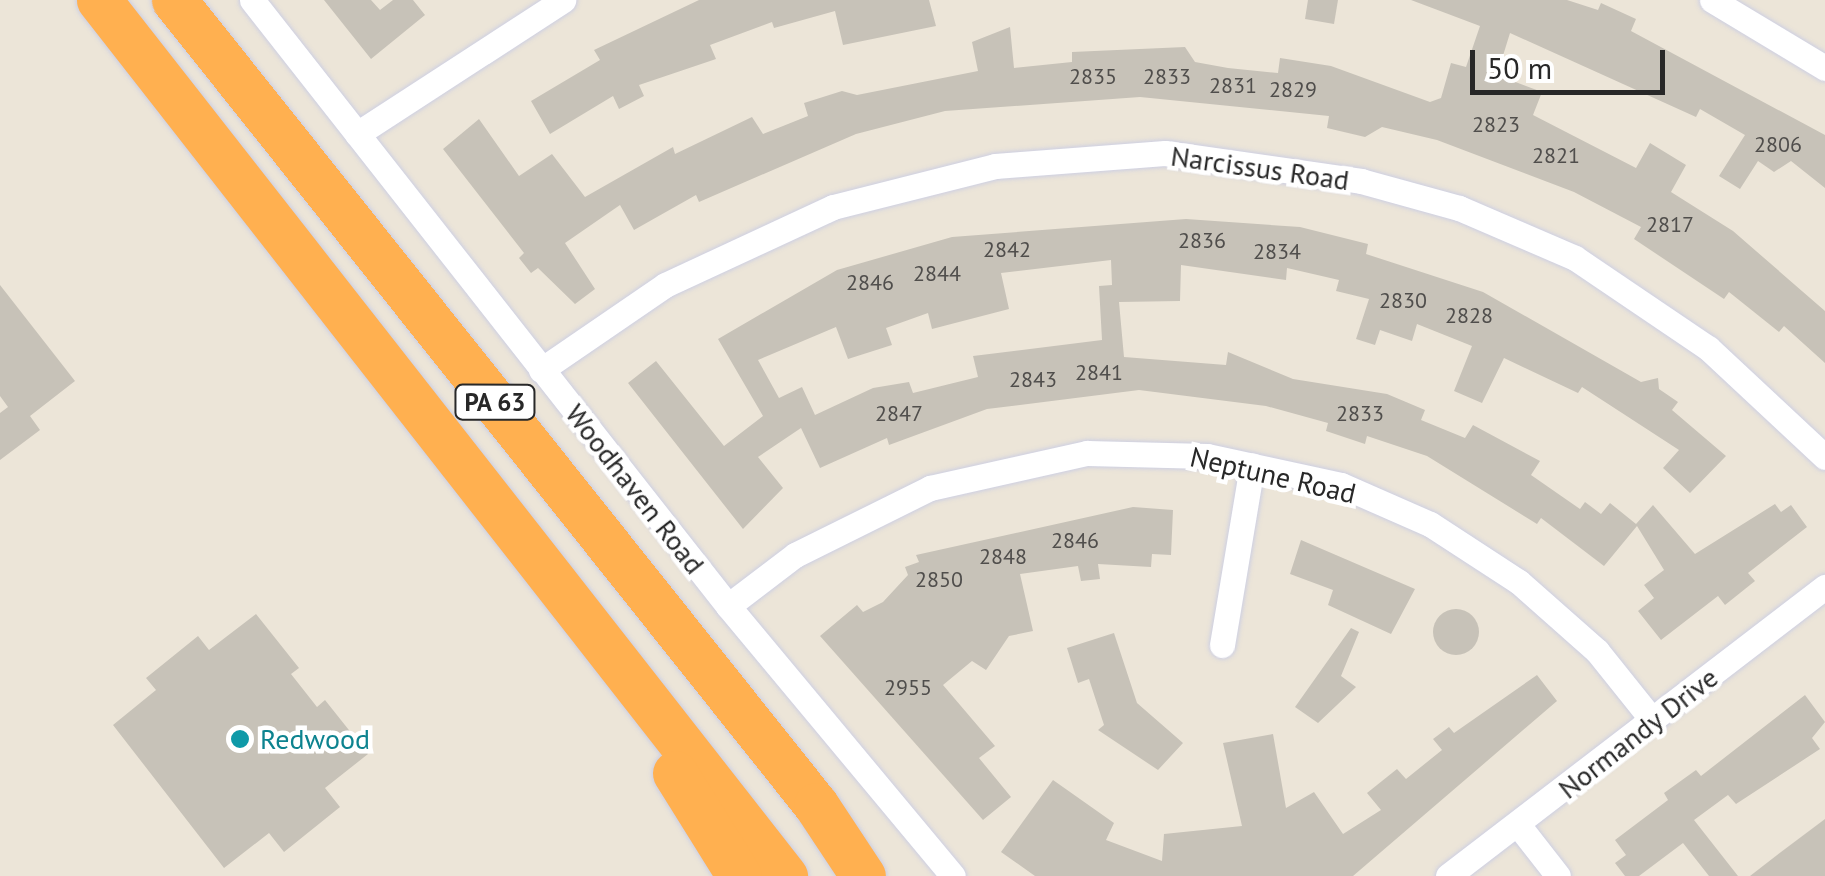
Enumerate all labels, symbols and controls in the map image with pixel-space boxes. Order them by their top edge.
scale bar [1475,30,1670,92]
text: 50 m [1487,48,1552,87]
house number: 2835 [1069,64,1117,90]
house number: 2833 [1143,64,1191,90]
house number: 2831 [1209,73,1257,99]
house number: 2829 [1269,77,1317,103]
house number: 2823 [1472,112,1520,138]
house number: 2806 [1754,132,1802,158]
street label: Narcissus Road [1169,139,1351,197]
house number: 2821 [1532,143,1580,169]
house number: 2817 [1646,212,1694,238]
house number: 2836 [1178,228,1226,254]
house number: 2842 [983,237,1031,263]
house number: 2834 [1253,239,1301,265]
house number: 2844 [913,261,961,287]
house number: 2846 [846,270,894,296]
house number: 2830 [1379,288,1427,314]
house number: 2828 [1445,303,1493,329]
house number: 2841 [1075,360,1123,386]
house number: 2843 [1009,367,1057,393]
road number: PA 63 [452,382,538,422]
street label: Woodhaven Road [558,398,712,580]
house number: 2847 [875,401,923,427]
house number: 2833 [1336,401,1384,427]
street label: Neptune Road [1187,440,1359,510]
house number: 2846 [1051,528,1099,554]
house number: 2848 [979,544,1027,570]
house number: 2850 [915,567,963,593]
street label: Normandy Drive [1551,660,1725,806]
house number: 2955 [884,675,932,701]
place label: Redwood [260,722,370,756]
marker: Redwood [229,728,251,750]

